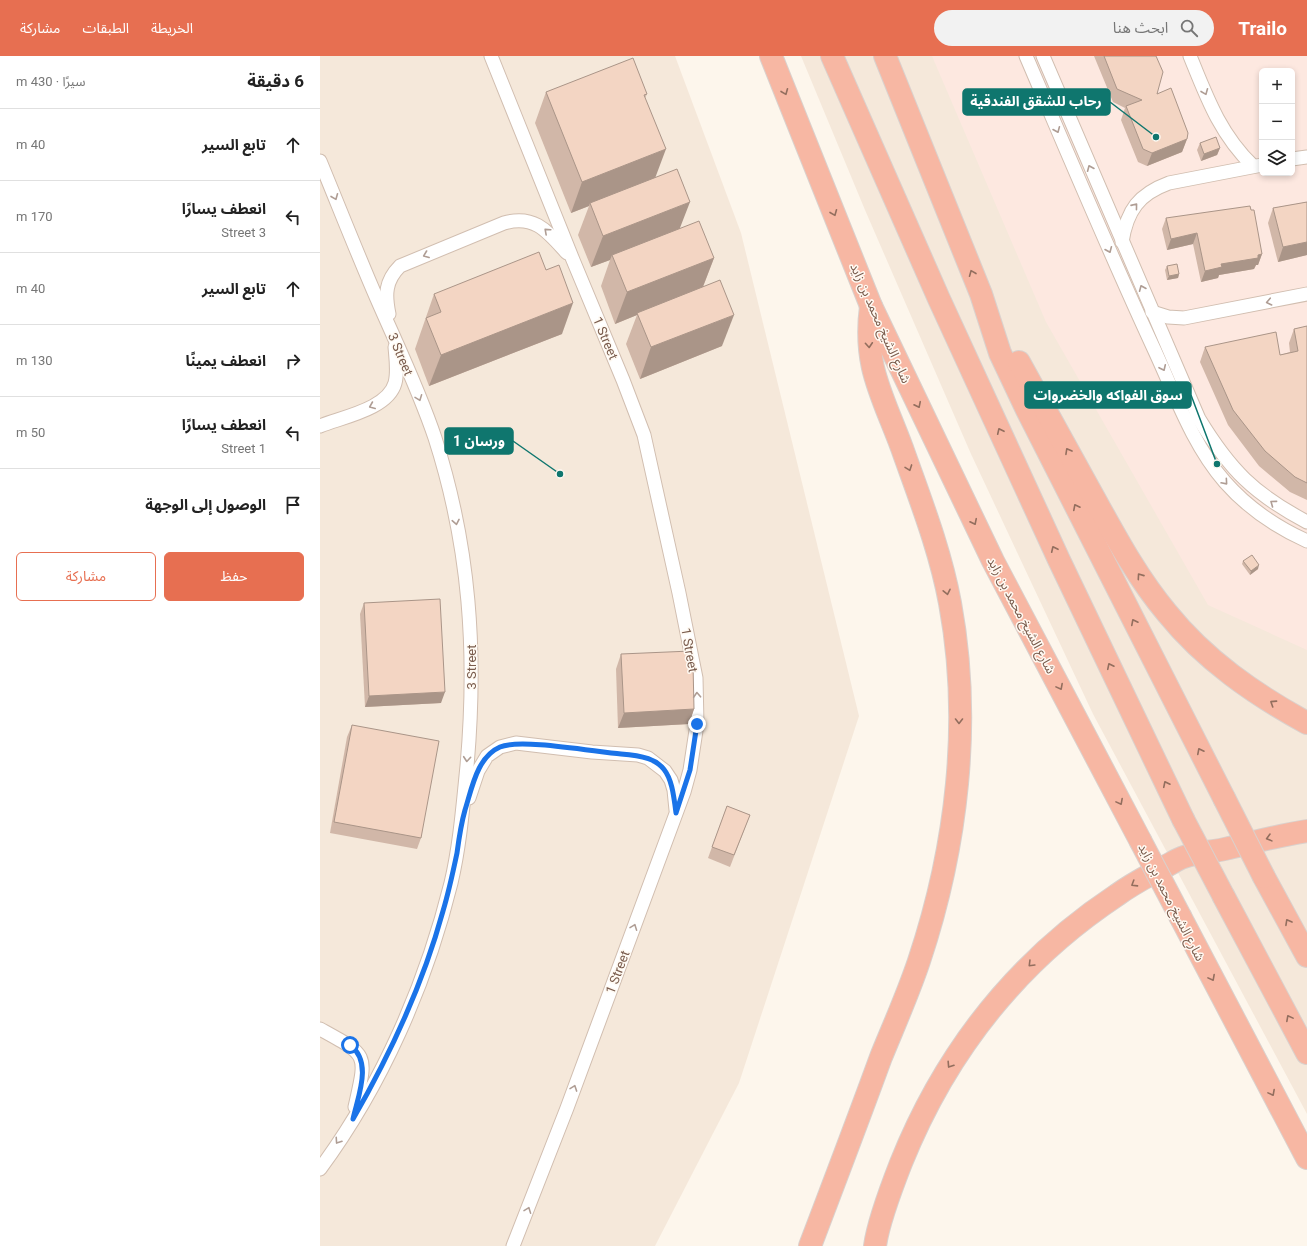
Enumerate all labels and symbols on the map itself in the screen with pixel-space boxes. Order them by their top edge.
one-way arrow [1200,88,1208,96]
one-way arrow [781,89,789,96]
callout: رحاب للشقق الفندقية [963,89,1110,115]
text: رحاب للشقق الفندقية [970,93,1102,110]
one-way arrow [1053,127,1061,134]
one-way arrow [1087,165,1095,172]
one-way arrow [330,193,338,200]
one-way arrow [1130,203,1137,211]
one-way arrow [829,209,837,216]
one-way arrow [544,229,551,236]
one-way arrow [1104,246,1112,253]
one-way arrow [423,250,430,258]
street label: شارع الشيخ محمد بن زايد [845,261,914,387]
one-way arrow [969,269,977,277]
one-way arrow [1138,284,1146,291]
one-way arrow [1266,297,1272,306]
street label: 1 Street [590,315,621,362]
street label: 3 Street [385,331,416,378]
one-way arrow [865,342,874,348]
one-way arrow [1158,364,1166,371]
callout: سوق الفواكه والخضروات [1025,382,1191,408]
text: سوق الفواكه والخضروات [1033,387,1183,404]
one-way arrow [415,394,423,401]
one-way arrow [913,400,921,408]
one-way arrow [369,401,377,409]
one-way arrow [997,427,1005,435]
callout: ورسان 1 [445,428,513,454]
text: ورسان 1 [453,433,505,450]
one-way arrow [1066,448,1073,455]
one-way arrow [904,465,913,472]
one-way arrow [1221,477,1228,484]
one-way arrow [1271,501,1278,508]
one-way arrow [1073,503,1080,511]
one-way arrow [970,518,977,525]
one-way arrow [452,519,460,525]
one-way arrow [1051,546,1059,553]
street label: شارع الشيخ محمد بن زايد [982,554,1059,678]
one-way arrow [1137,573,1145,580]
one-way arrow [943,589,951,595]
one-way arrow [1132,619,1139,627]
street label: 1 Street [678,627,701,673]
street label: 3 Street [464,645,479,689]
one-way arrow [1107,663,1115,671]
one-way arrow [1055,683,1062,690]
one-way arrow [692,692,701,698]
one-way arrow [1270,700,1277,708]
route end [688,715,706,733]
one-way arrow [955,718,963,724]
one-way arrow [1197,748,1204,755]
one-way arrow [463,756,472,762]
one-way arrow [1163,780,1171,788]
one-way arrow [1116,798,1123,805]
one-way arrow [1265,833,1272,841]
street label: شارع الشيخ محمد بن زايد [1133,841,1208,965]
one-way arrow [1131,879,1138,887]
one-way arrow [1286,919,1293,926]
one-way arrow [630,924,638,931]
street label: 1 Street [602,949,633,996]
one-way arrow [1029,959,1036,967]
one-way arrow [1207,974,1215,981]
one-way arrow [1286,1015,1293,1022]
route start [341,1036,359,1054]
one-way arrow [948,1060,955,1067]
one-way arrow [569,1085,577,1092]
one-way arrow [1268,1089,1275,1096]
one-way arrow [335,1137,343,1144]
one-way arrow [524,1207,532,1214]

